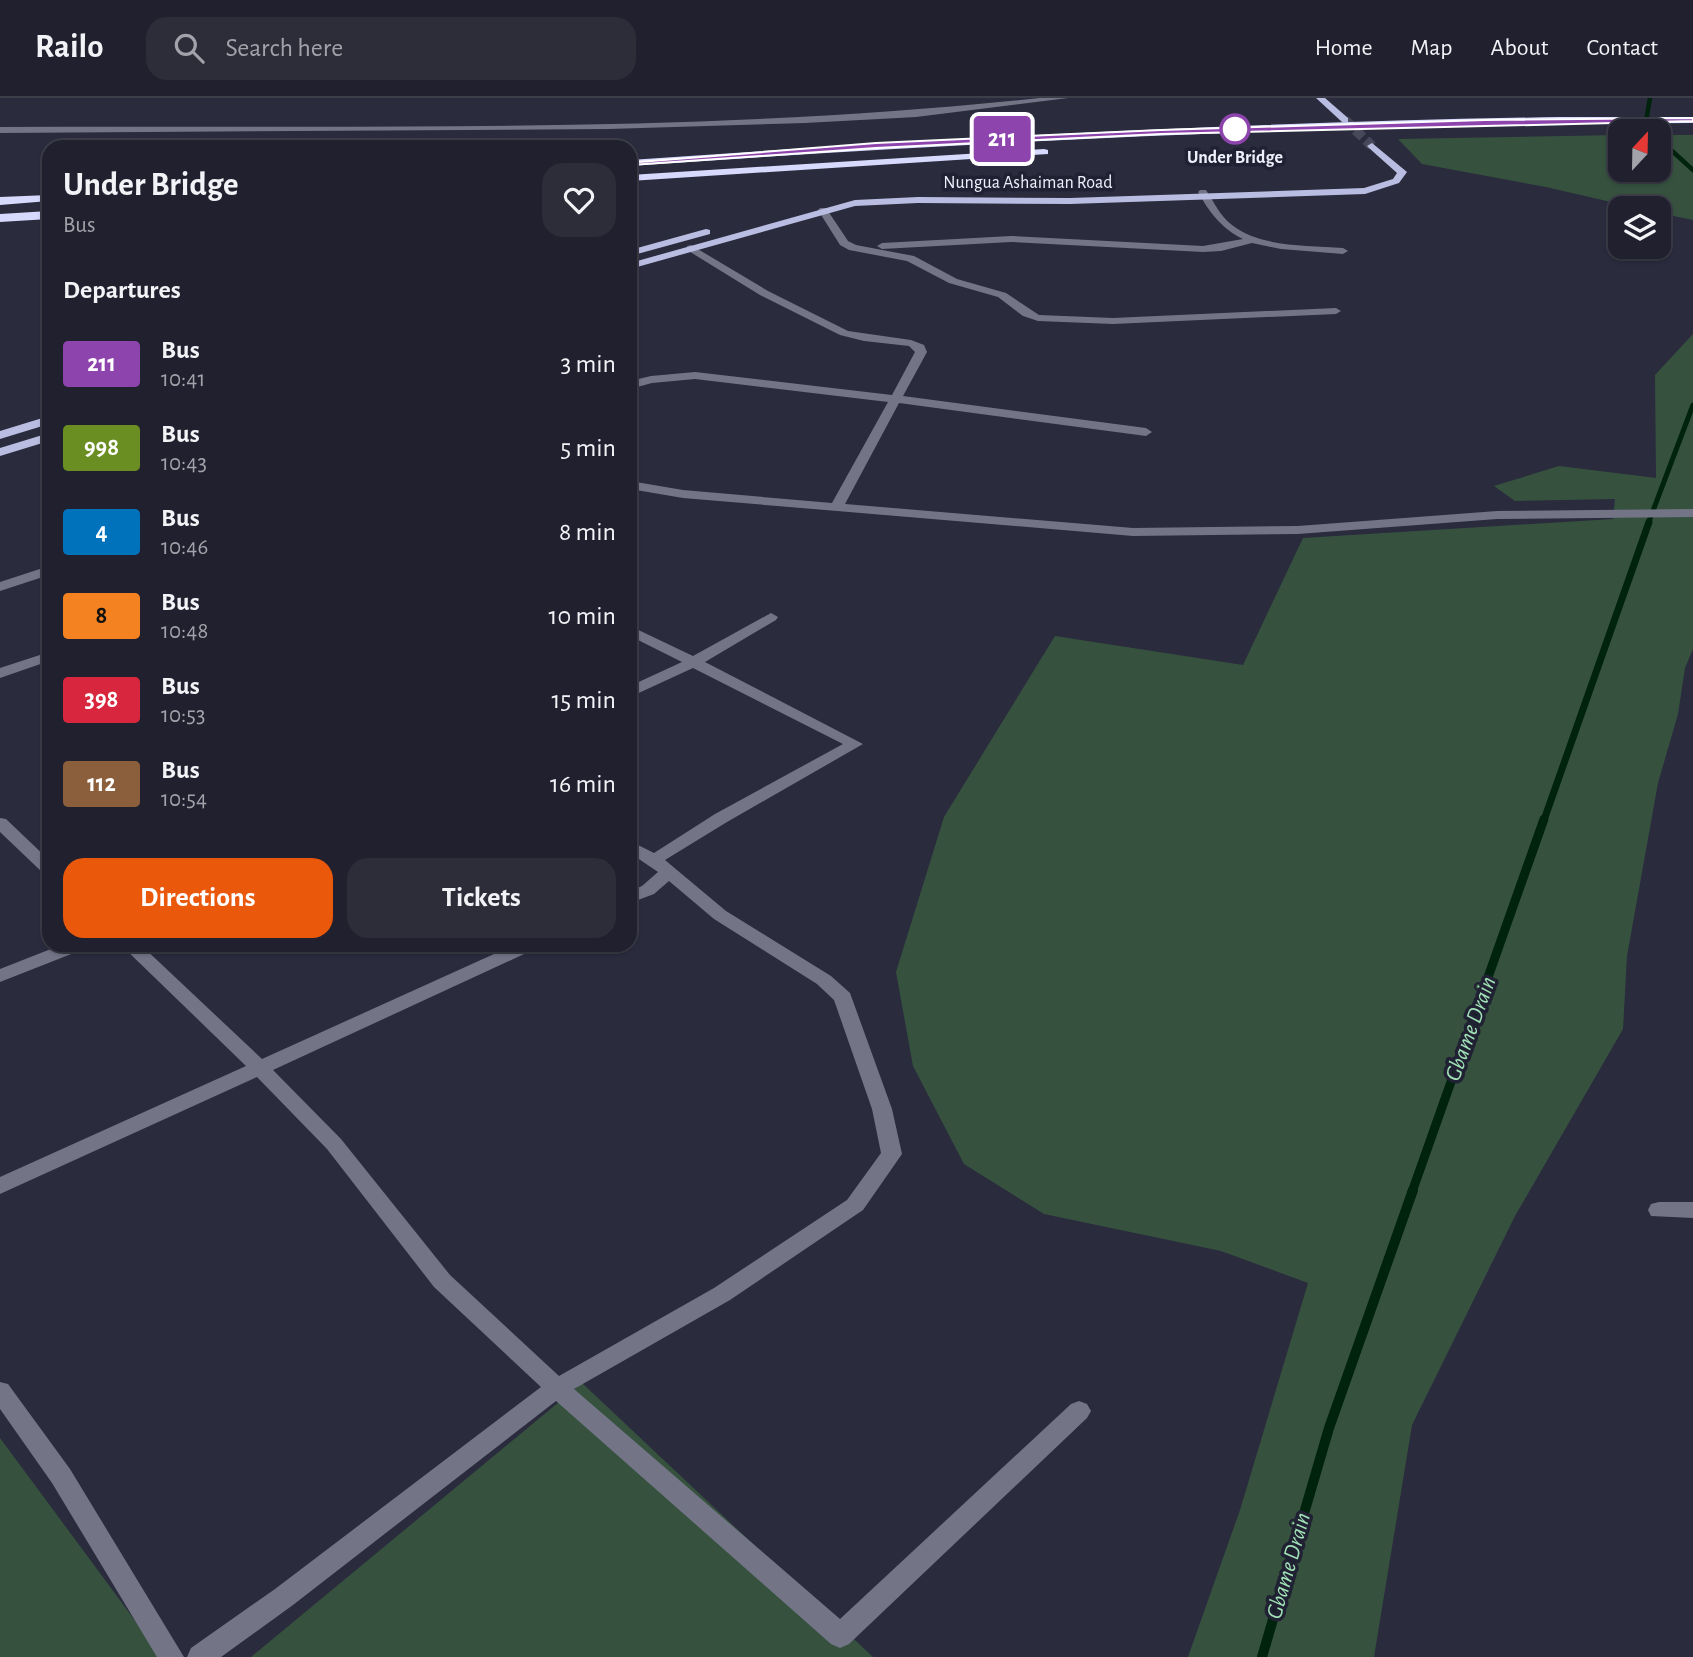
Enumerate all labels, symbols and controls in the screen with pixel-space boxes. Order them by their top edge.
search box [146,17,636,80]
icon: search [170,29,208,67]
text: Railo [35,31,104,64]
text: Search here [226,35,343,61]
text: Home [1315,36,1373,60]
text: Map [1411,36,1453,60]
text: About [1491,36,1548,60]
text: Contact [1586,36,1658,60]
marker: Under Bridge [1220,114,1250,144]
line badge: 211 [962,116,1042,162]
north arrow [1608,119,1671,182]
map controls [1608,119,1671,259]
text: 211 [988,127,1016,151]
place label: Under Bridge [1187,149,1283,167]
button: heart [542,163,616,237]
text: Under Bridge [63,169,239,202]
street label: Nungua Ashaiman Road [943,174,1113,192]
button: layers [1608,196,1671,259]
text: Bus [63,214,96,237]
text: Departures [63,277,181,303]
text: Bus [161,337,200,363]
text: 3 min [560,351,616,377]
text: 211 [87,352,116,376]
text: 10:41 [161,368,205,391]
text: Bus [161,421,200,447]
text: 5 min [560,435,616,461]
text: 998 [84,436,119,460]
text: 10:43 [161,452,207,475]
text: Bus [161,505,200,531]
text: 8 min [559,519,616,545]
text: 4 [95,520,108,544]
text: 10:46 [161,536,208,559]
text: Bus [161,589,200,615]
text: 10 min [549,603,616,629]
text: 8 [96,604,107,628]
text: 10:48 [161,620,208,643]
text: Bus [161,673,200,699]
text: 15 min [551,687,616,713]
text: 398 [85,688,118,712]
text: 10:53 [161,704,205,727]
text: Bus [161,757,200,783]
text: 16 min [550,771,616,797]
text: 112 [87,772,116,796]
text: 10:54 [161,788,207,811]
button: Directions [63,858,333,938]
button: Tickets [347,858,616,938]
water label: Gbame Drain [1441,974,1501,1084]
water label: Gbame Drain [1263,1510,1315,1622]

